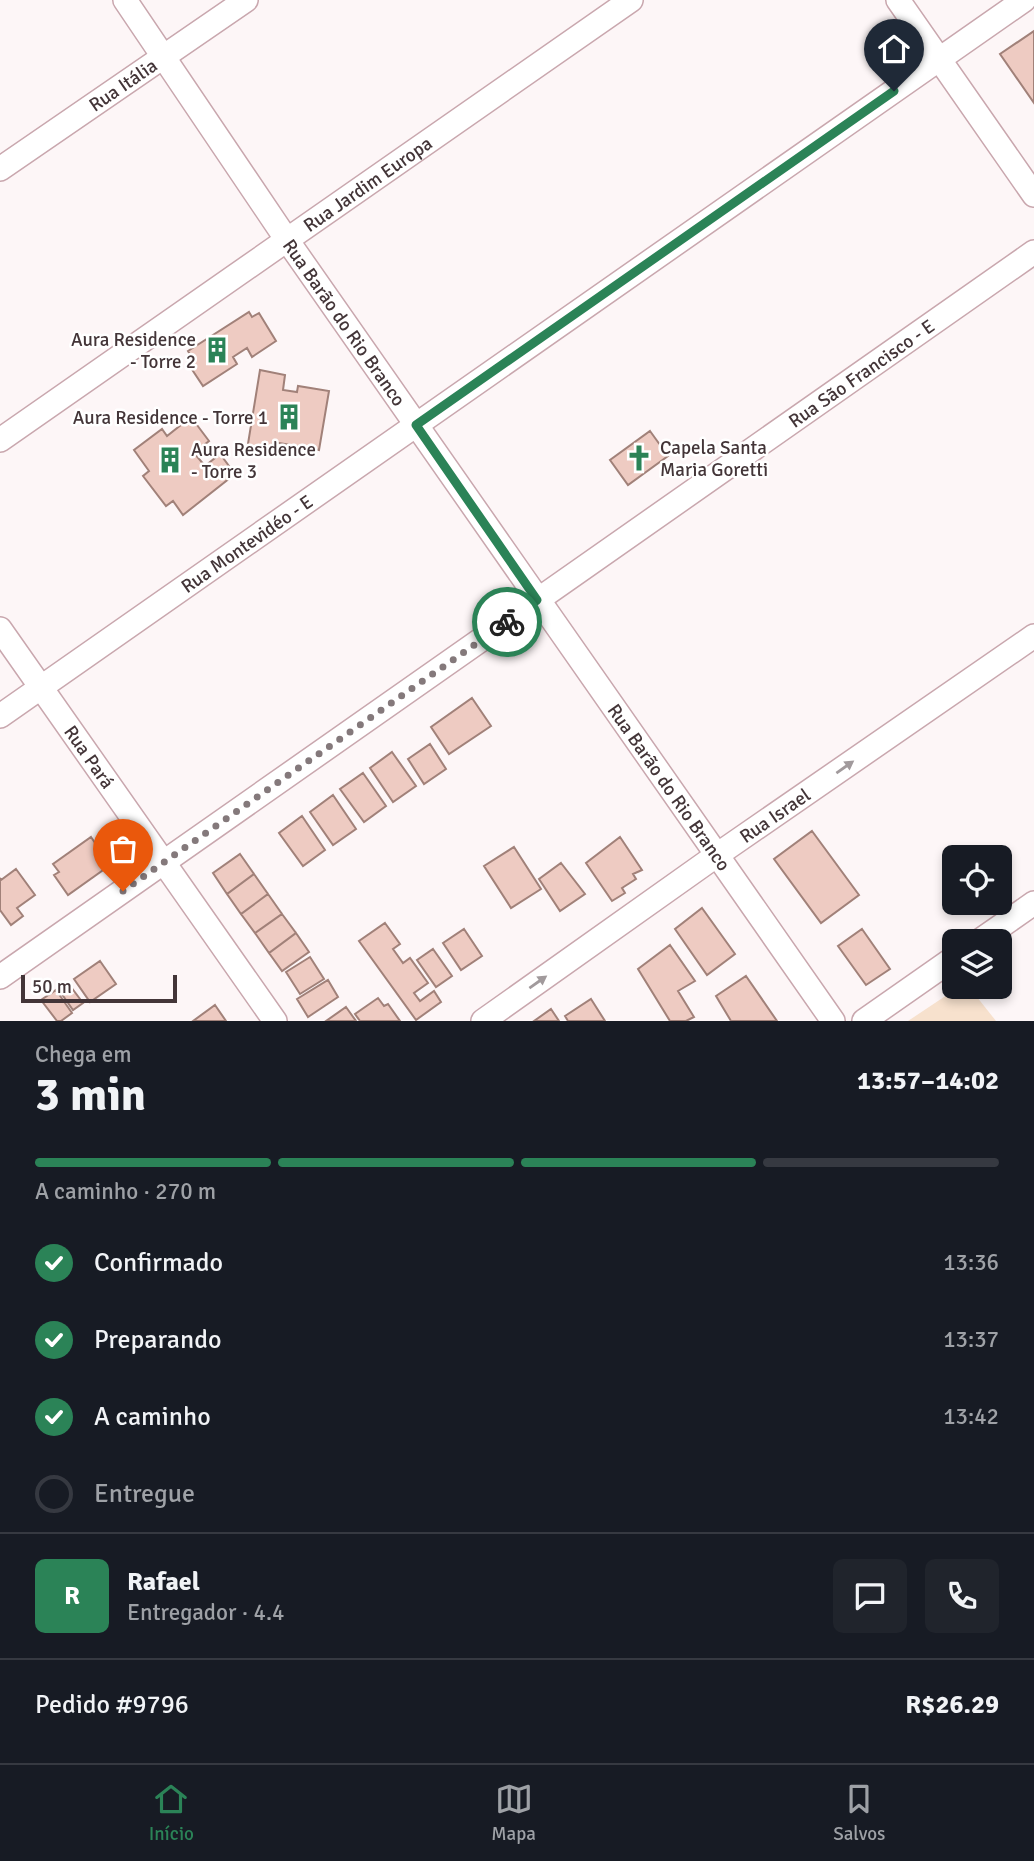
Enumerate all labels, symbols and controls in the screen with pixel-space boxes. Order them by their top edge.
pin [864,19,924,91]
icon: home [875,30,913,68]
street label: Rua Itália [85,54,162,117]
street label: Rua Jardim Europa [299,131,437,238]
street label: Rua Barão do Rio Branco [277,235,411,411]
street label: Rua São Francisco - E [784,314,940,433]
place label: Aura Residence - Torre 2 [71,328,196,374]
building icon: Aura Residence - Torre 2 [202,335,232,365]
building icon: Aura Residence - Torre 1 [274,402,304,432]
place label: Aura Residence - Torre 1 [73,406,268,430]
place label: Capela Santa Maria Goretti [660,436,768,482]
place label: Aura Residence - Torre 3 [191,438,316,484]
church icon: Capela Santa Maria Goretti [624,443,654,473]
building icon: Aura Residence - Torre 3 [155,445,185,475]
street label: Rua Montevidéo - E [177,490,318,599]
courier [472,587,542,657]
icon: bike [488,603,526,641]
street label: Rua Barão do Rio Branco [602,699,735,876]
street label: Rua Pará [58,721,119,794]
one-way arrow [836,760,854,774]
street label: Rua Israel [735,783,815,849]
pin [93,819,153,891]
icon: bag [104,830,142,868]
map controls [942,845,1012,999]
button: locate [942,845,1012,915]
button: layers [942,929,1012,999]
scale bar [21,972,177,1004]
text: 50 m [32,975,72,999]
one-way arrow [529,975,547,989]
text: Chega em [35,1040,132,1069]
text: 13:57–14:02 [857,1065,999,1097]
text: 3 min [35,1067,146,1123]
text: A caminho · 270 m [35,1177,216,1206]
icon: check [35,1244,73,1282]
text: Confirmado [94,1247,223,1279]
text: 13:36 [943,1248,999,1277]
icon: check [35,1321,73,1359]
text: Preparando [94,1324,221,1356]
text: 13:37 [943,1325,999,1354]
icon: check [35,1398,73,1436]
text: A caminho [94,1401,211,1433]
text: 13:42 [943,1402,999,1431]
text: Entregue [94,1478,195,1510]
button: chat [833,1559,907,1633]
button: phone [925,1559,999,1633]
text: Rafael [127,1566,200,1598]
text: R [64,1580,80,1612]
text: Entregador · 4.4 [127,1598,285,1627]
text: Pedido #9796 [35,1689,189,1721]
text: R$26.29 [905,1689,999,1721]
tab: Início [149,1780,194,1846]
tab: Mapa [491,1780,536,1846]
tab: Salvos [833,1780,885,1846]

